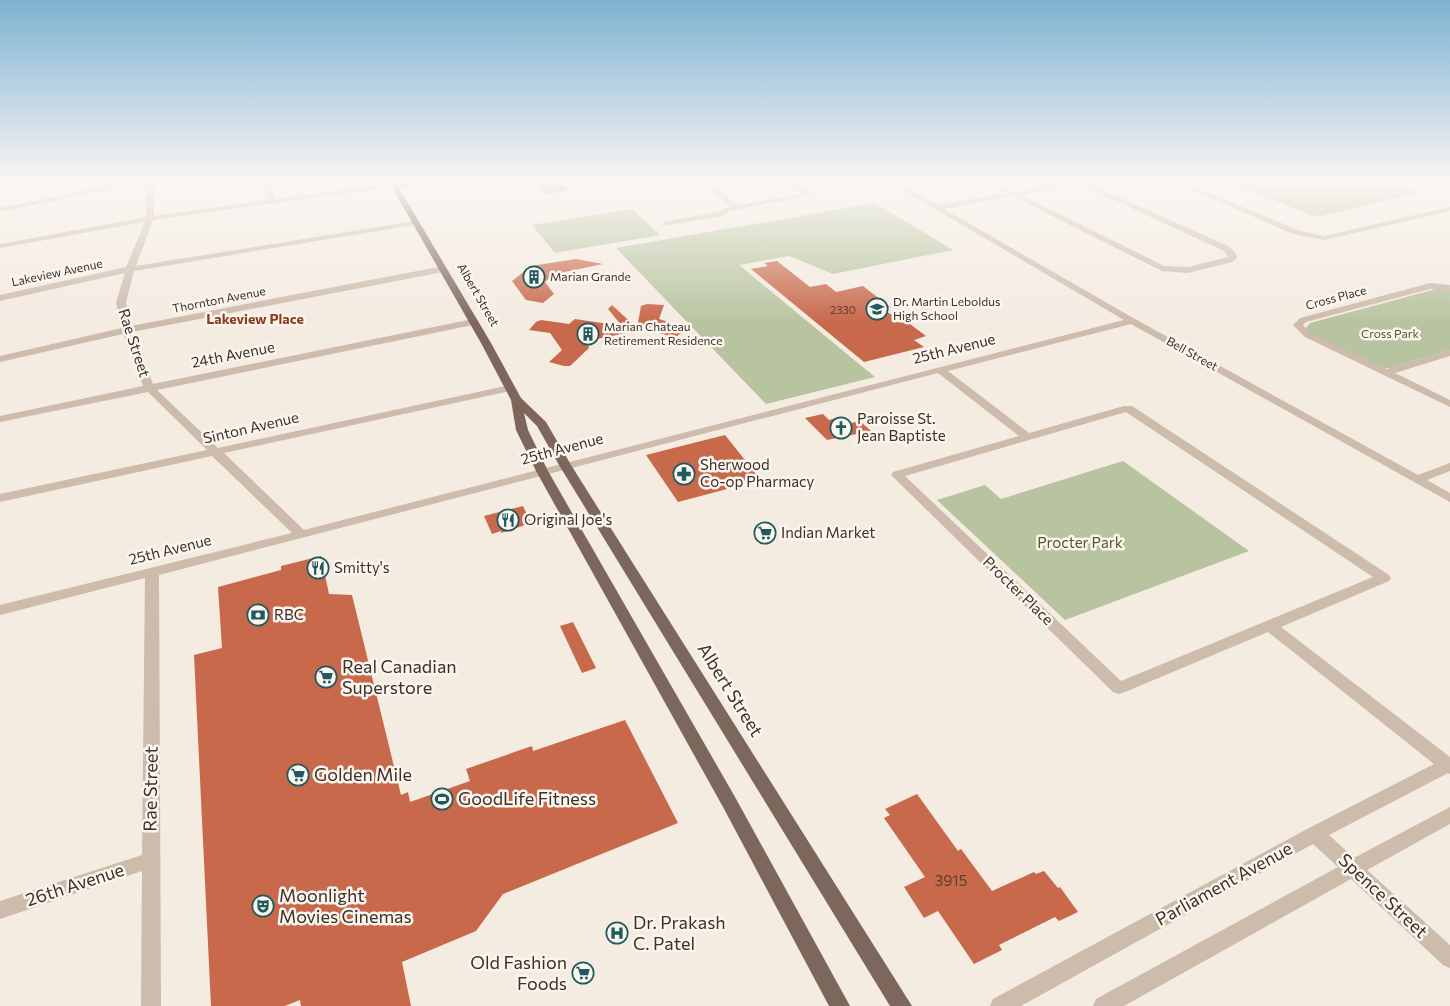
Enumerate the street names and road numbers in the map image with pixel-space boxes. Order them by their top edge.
street label: Lakeview Avenue [10,256,104,289]
street label: Albert Street [455,260,503,329]
street label: Cross Place [1304,282,1368,312]
street label: Thornton Avenue [171,283,267,315]
street label: Rae Street [115,306,154,379]
street label: 25th Avenue [911,329,997,367]
street label: Bell Street [1164,333,1221,373]
street label: 24th Avenue [190,337,276,371]
street label: Sinton Avenue [201,407,300,447]
street label: 25th Avenue [519,428,605,468]
street label: 25th Avenue [127,530,213,568]
street label: Procter Place [980,552,1058,628]
street label: Albert Street [693,639,768,740]
street label: Rae Street [138,746,162,832]
street label: Parliament Avenue [1151,836,1296,930]
street label: Spence Street [1335,848,1433,942]
street label: 26th Avenue [23,858,127,910]

